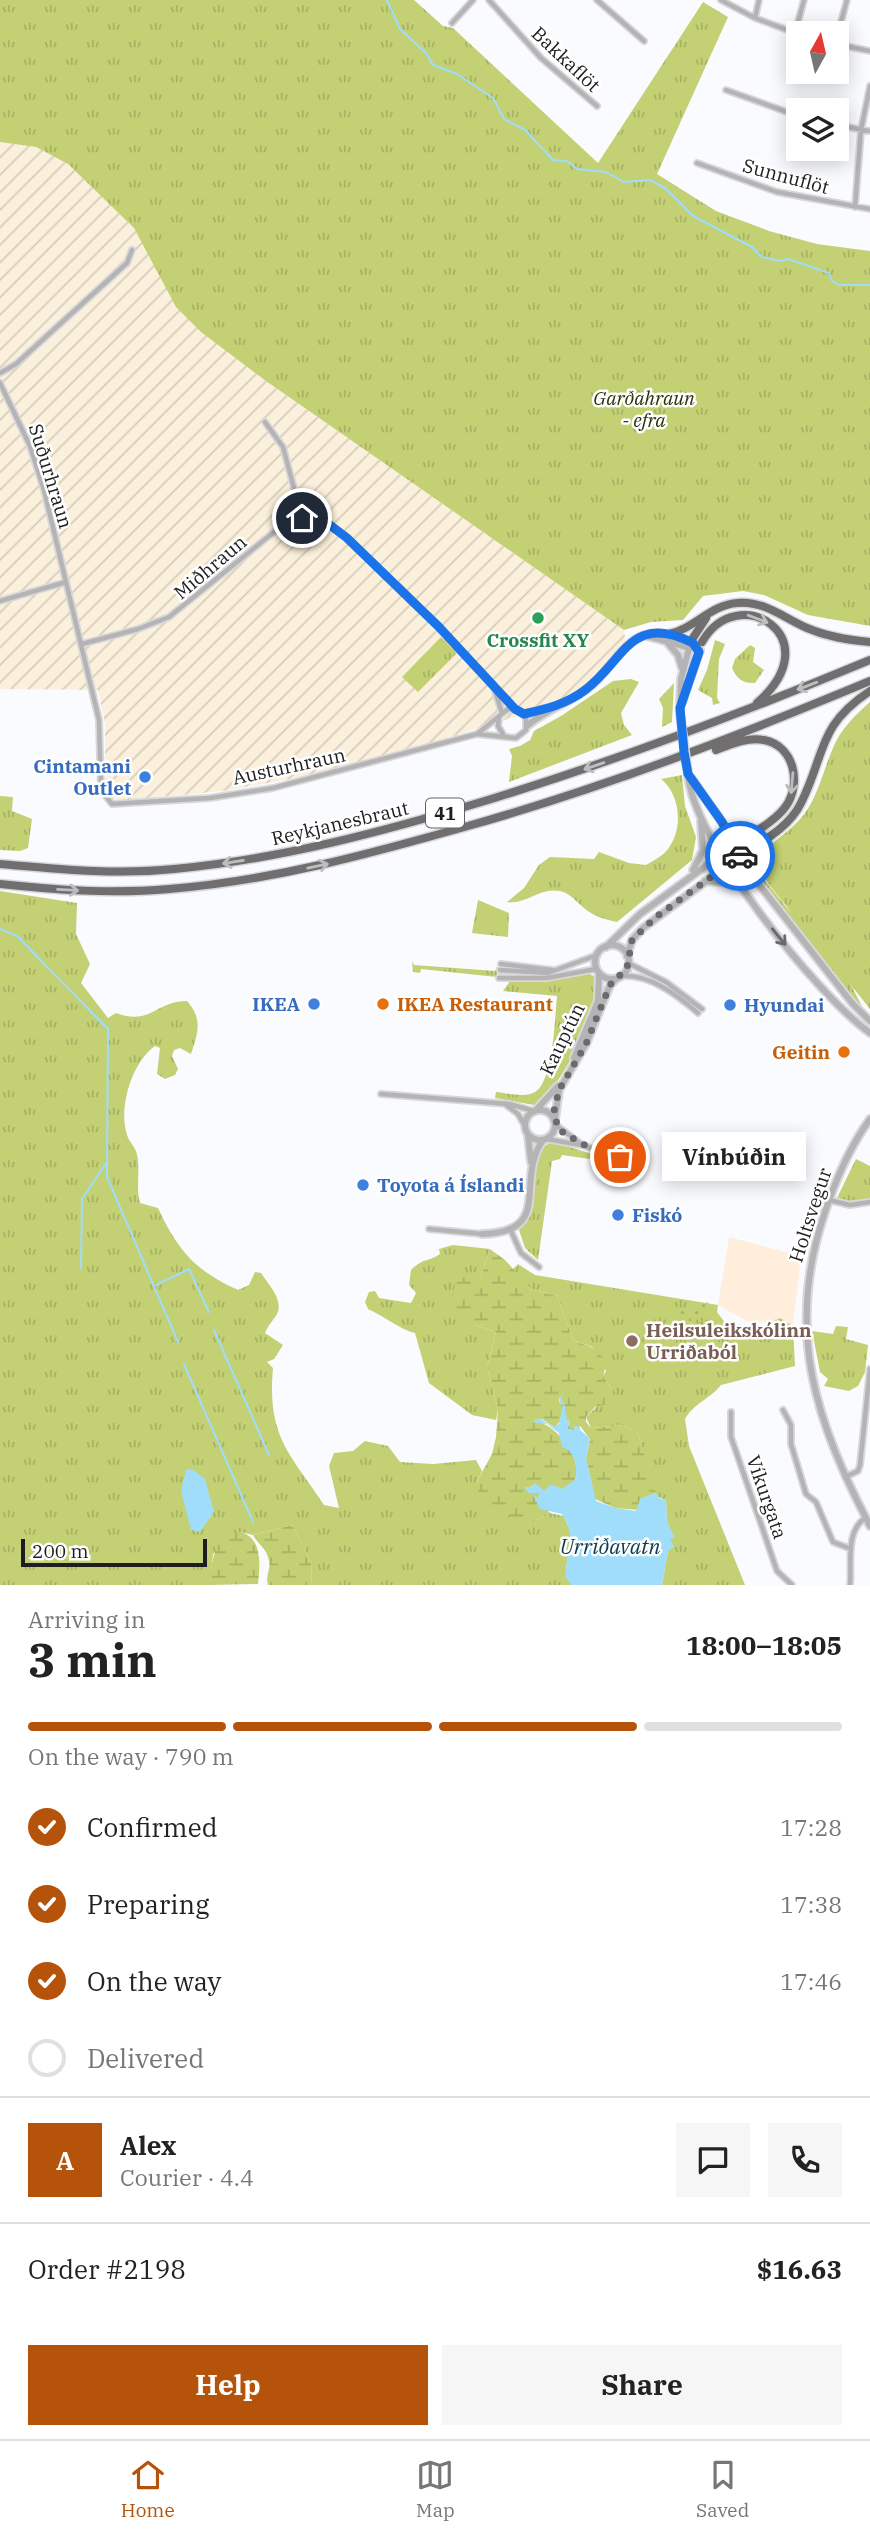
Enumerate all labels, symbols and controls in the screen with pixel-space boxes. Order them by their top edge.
street label: Bakkaflöt [527,21,605,97]
north arrow [786,21,849,84]
map controls [786,21,849,161]
button: layers [786,98,849,161]
street label: Sunnuflöt [740,153,832,199]
park label: Garðahraun - efra [593,386,695,432]
street label: Suðurhraun [24,421,78,531]
pin [272,488,332,548]
icon: home [283,499,321,537]
street label: Miðhraun [169,530,251,604]
marker: Crossfit XY [530,610,546,626]
one-way arrow [747,614,768,627]
place label: Crossfit XY [487,628,589,652]
one-way arrow [796,680,818,693]
street label: Austurhraun [230,742,348,790]
place label: Cintamani Outlet [33,754,131,800]
one-way arrow [583,760,605,773]
marker: Cintamani Outlet [137,769,153,785]
one-way arrow [785,771,798,794]
street label: Reykjanesbraut [269,795,411,850]
road number: 41 [426,798,464,828]
courier [705,821,775,891]
icon: car [721,837,759,875]
one-way arrow [222,856,245,869]
one-way arrow [306,859,329,873]
one-way arrow [56,883,79,896]
one-way arrow [772,927,787,946]
place label: IKEA [252,992,301,1016]
place label: IKEA Restaurant [397,992,553,1016]
place label: Hyundai [744,993,824,1017]
marker: IKEA [306,996,322,1012]
marker: IKEA Restaurant [375,996,391,1012]
marker: Hyundai [722,997,738,1013]
street label: Kauptún [534,999,590,1079]
place label: Geitin [772,1040,830,1064]
marker: Geitin [836,1044,852,1060]
pin [590,1127,650,1187]
callout: Vínbúðin [662,1132,806,1182]
icon: bag [601,1138,639,1176]
text: Vínbúðin [682,1141,786,1171]
street label: Holtsvegur [783,1164,837,1265]
place label: Toyota á Íslandi [377,1173,524,1197]
marker: Toyota á Íslandi [355,1177,371,1193]
place label: Fiskó [632,1203,682,1227]
marker: Fiskó [610,1207,626,1223]
place label: Heilsuleikskólinn Urriðaból [646,1318,812,1364]
marker: Heilsuleikskólinn Urriðaból [624,1333,640,1349]
street label: Víkurgata [742,1452,792,1542]
water label: Urriðavatn [560,1532,660,1560]
scale bar [21,1536,206,1568]
text: 200 m [32,1539,89,1563]
text: Arriving in [28,1604,145,1634]
text: 18:00–18:05 [686,1628,842,1662]
text: 3 min [28,1630,157,1690]
text: On the way · 790 m [28,1741,234,1771]
icon: check [28,1808,66,1846]
text: Confirmed [87,1810,218,1844]
text: 17:28 [780,1812,842,1842]
icon: check [28,1885,66,1923]
text: Preparing [87,1887,209,1921]
text: 17:38 [780,1889,842,1919]
icon: check [28,1962,66,2000]
text: On the way [87,1964,221,1998]
text: 17:46 [780,1966,842,1996]
text: Delivered [87,2041,204,2075]
button: chat [676,2123,750,2197]
button: phone [768,2123,842,2197]
text: Alex [120,2128,176,2162]
text: A [56,2143,74,2177]
text: Courier · 4.4 [120,2162,254,2192]
text: Order #2198 [28,2252,186,2286]
text: $16.63 [757,2252,842,2286]
button: Help [28,2345,428,2425]
button: Share [442,2345,842,2425]
tab: Home [121,2456,175,2522]
tab: Map [416,2456,455,2522]
tab: Saved [696,2456,749,2522]

